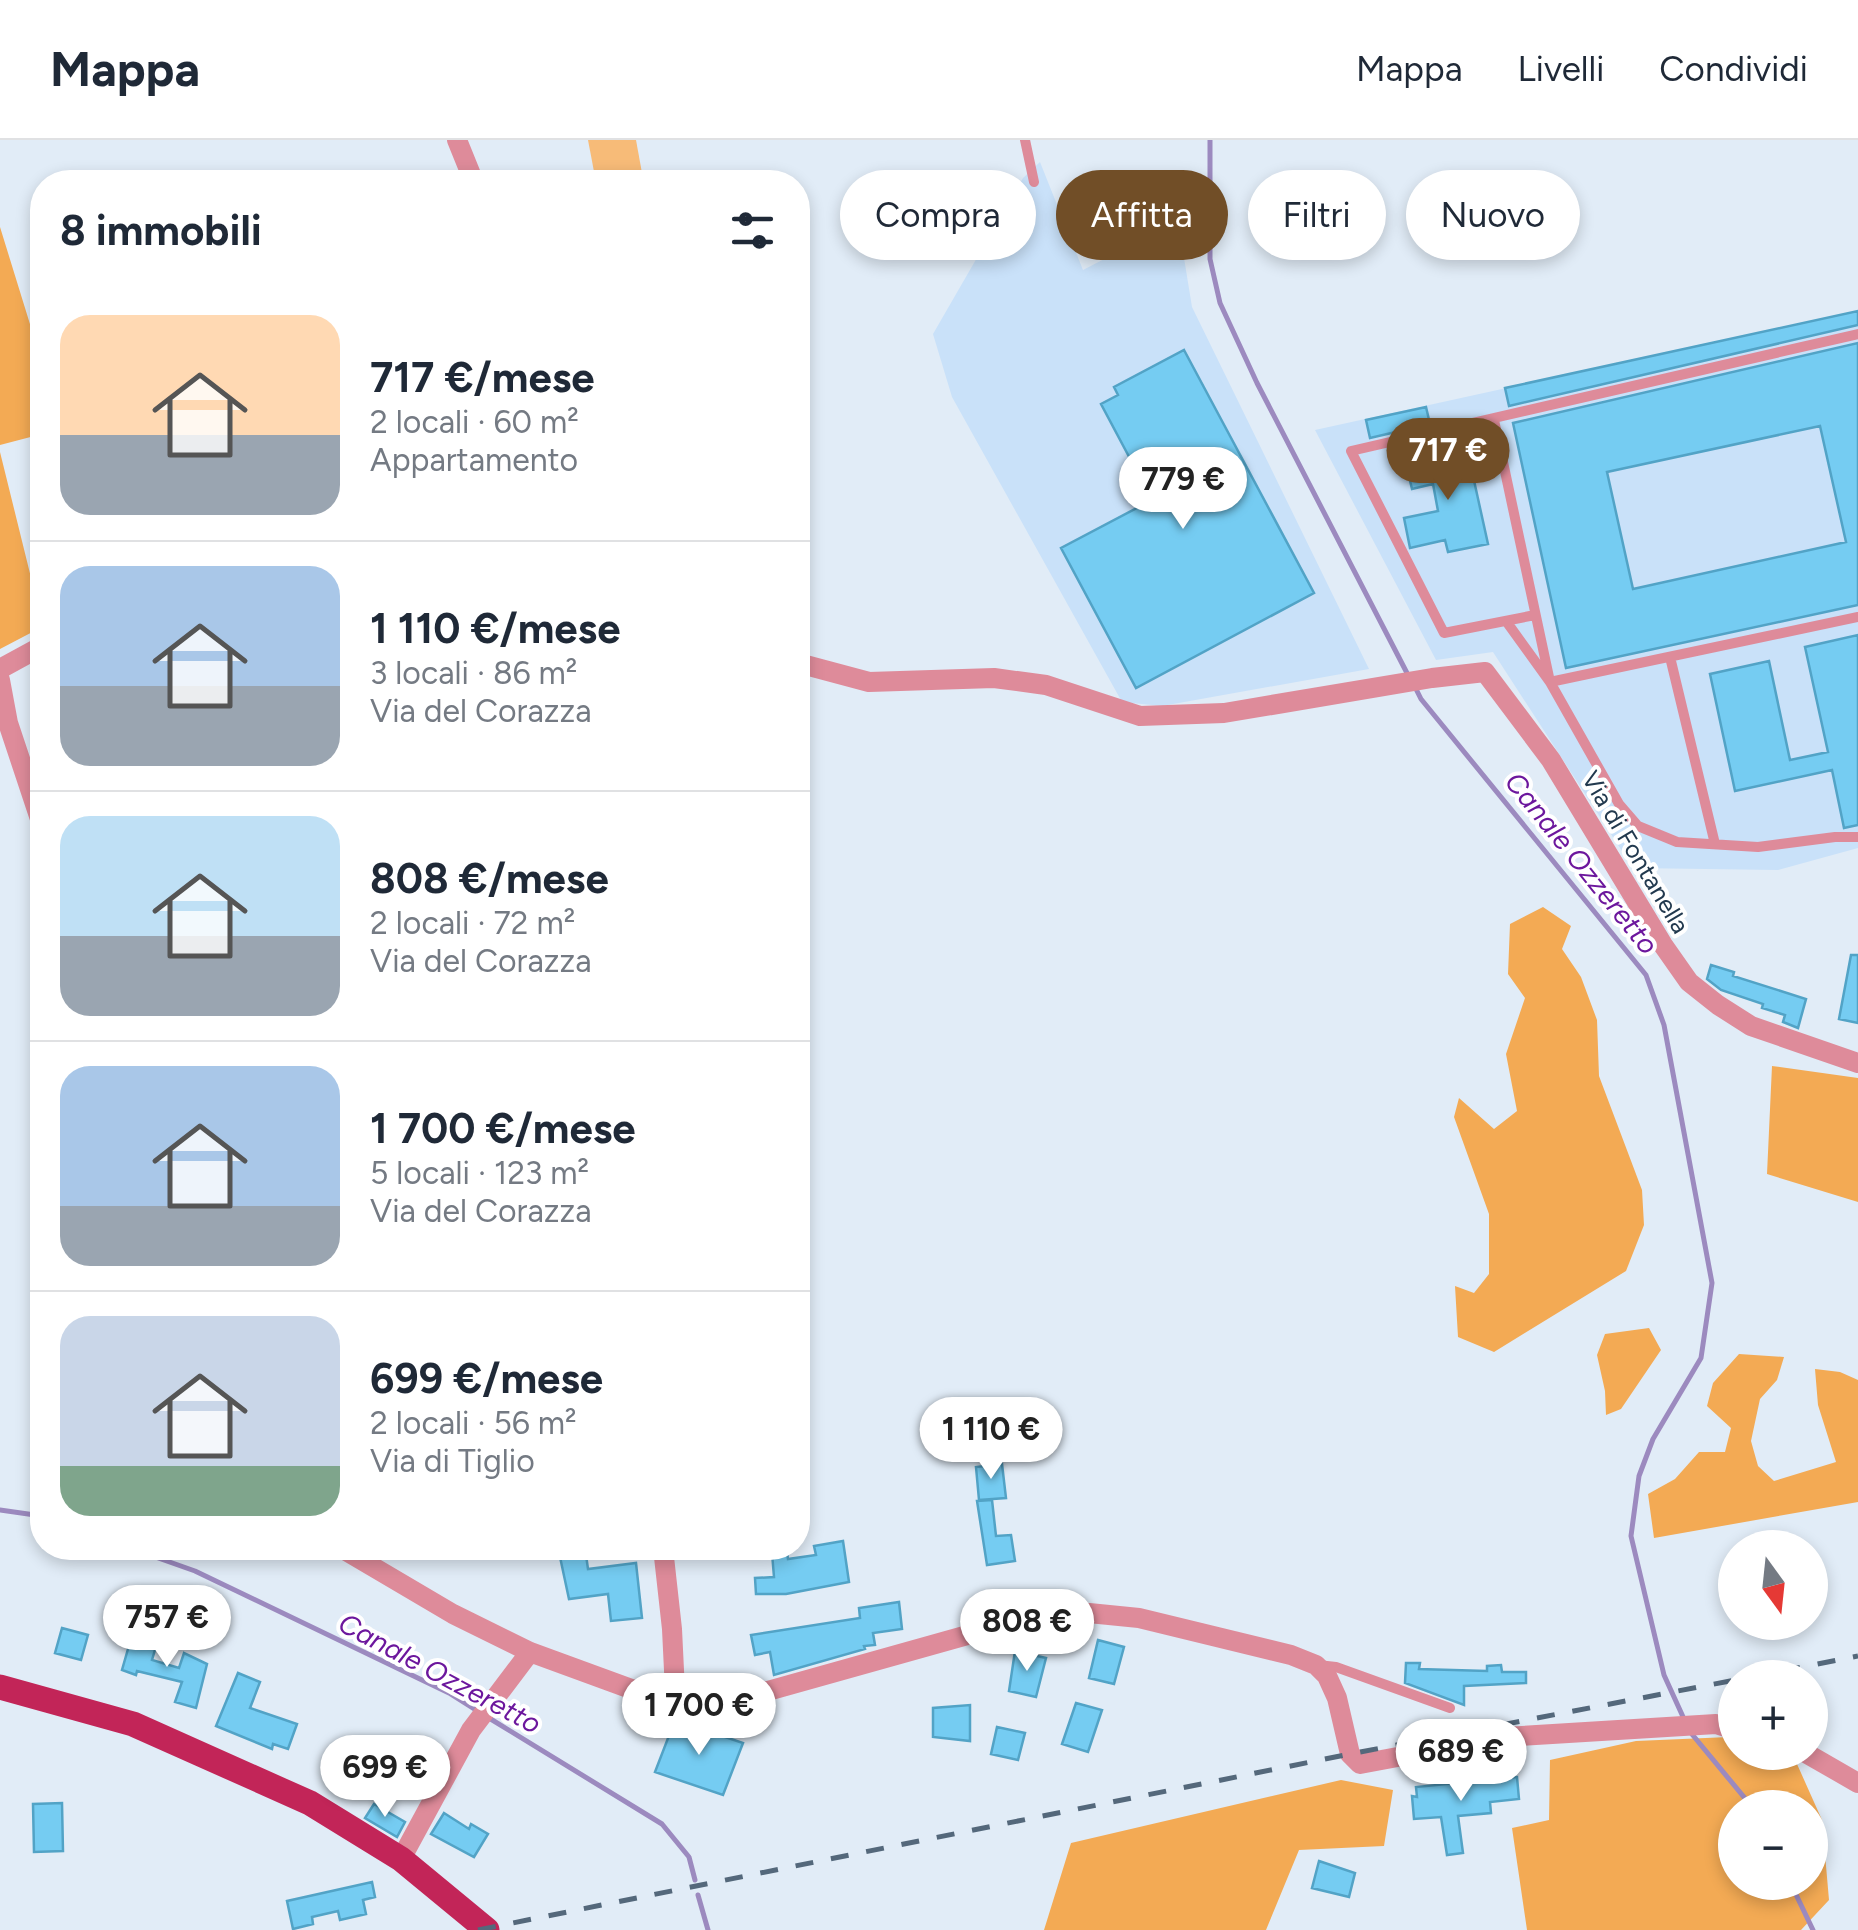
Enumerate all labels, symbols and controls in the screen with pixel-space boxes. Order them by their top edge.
text: Mappa [50,40,200,98]
text: Mappa [1356,48,1463,90]
text: Livelli [1518,48,1604,90]
text: Condividi [1659,48,1808,90]
chip: Compra [840,170,1036,260]
chip: Affitta [1056,170,1228,260]
chip: Filtri [1248,170,1386,260]
chip: Nuovo [1406,170,1580,260]
icon: filters [725,203,780,258]
text: 8 immobili [60,205,262,256]
text: 717 €/mese [370,352,595,403]
icon: home [140,355,260,475]
text: 2 locali · 60 m² [370,403,579,441]
pin: 717 € [1378,418,1518,503]
text: 717 € [1409,431,1487,469]
text: Appartamento [370,441,578,479]
pin: 779 € [1113,447,1253,532]
text: 779 € [1141,460,1225,498]
text: 1 110 €/mese [370,603,620,654]
icon: home [140,606,260,726]
text: 3 locali · 86 m² [370,654,577,692]
text: Via del Corazza [370,692,592,730]
water label: Canale Ozzeretto [1498,765,1666,961]
street label: Via di Fontanella [1576,765,1696,939]
text: 808 €/mese [370,853,609,904]
icon: home [140,856,260,976]
text: 2 locali · 72 m² [370,904,575,942]
text: Via del Corazza [370,942,592,980]
text: 1 700 €/mese [370,1103,636,1154]
icon: home [140,1106,260,1226]
text: 5 locali · 123 m² [370,1154,589,1192]
text: Via del Corazza [370,1192,592,1230]
text: 699 €/mese [370,1353,603,1404]
icon: home [140,1356,260,1476]
pin: 1 110 € [899,1397,1083,1482]
text: 2 locali · 56 m² [370,1404,577,1442]
text: 1 110 € [942,1410,1040,1448]
text: Via di Tiglio [370,1442,535,1480]
north arrow [1718,1530,1828,1640]
map controls [1718,1530,1828,1900]
pin: 757 € [97,1585,237,1670]
pin: 808 € [957,1589,1097,1674]
text: 757 € [125,1598,209,1636]
text: 808 € [982,1602,1072,1640]
water label: Canale Ozzeretto [333,1605,547,1741]
button: + [1718,1660,1828,1770]
pin: 1 700 € [607,1673,791,1758]
text: 1 700 € [644,1686,754,1724]
pin: 689 € [1391,1719,1531,1804]
text: 689 € [1418,1732,1504,1770]
pin: 699 € [315,1735,455,1820]
text: 699 € [342,1748,428,1786]
button: − [1718,1790,1828,1900]

